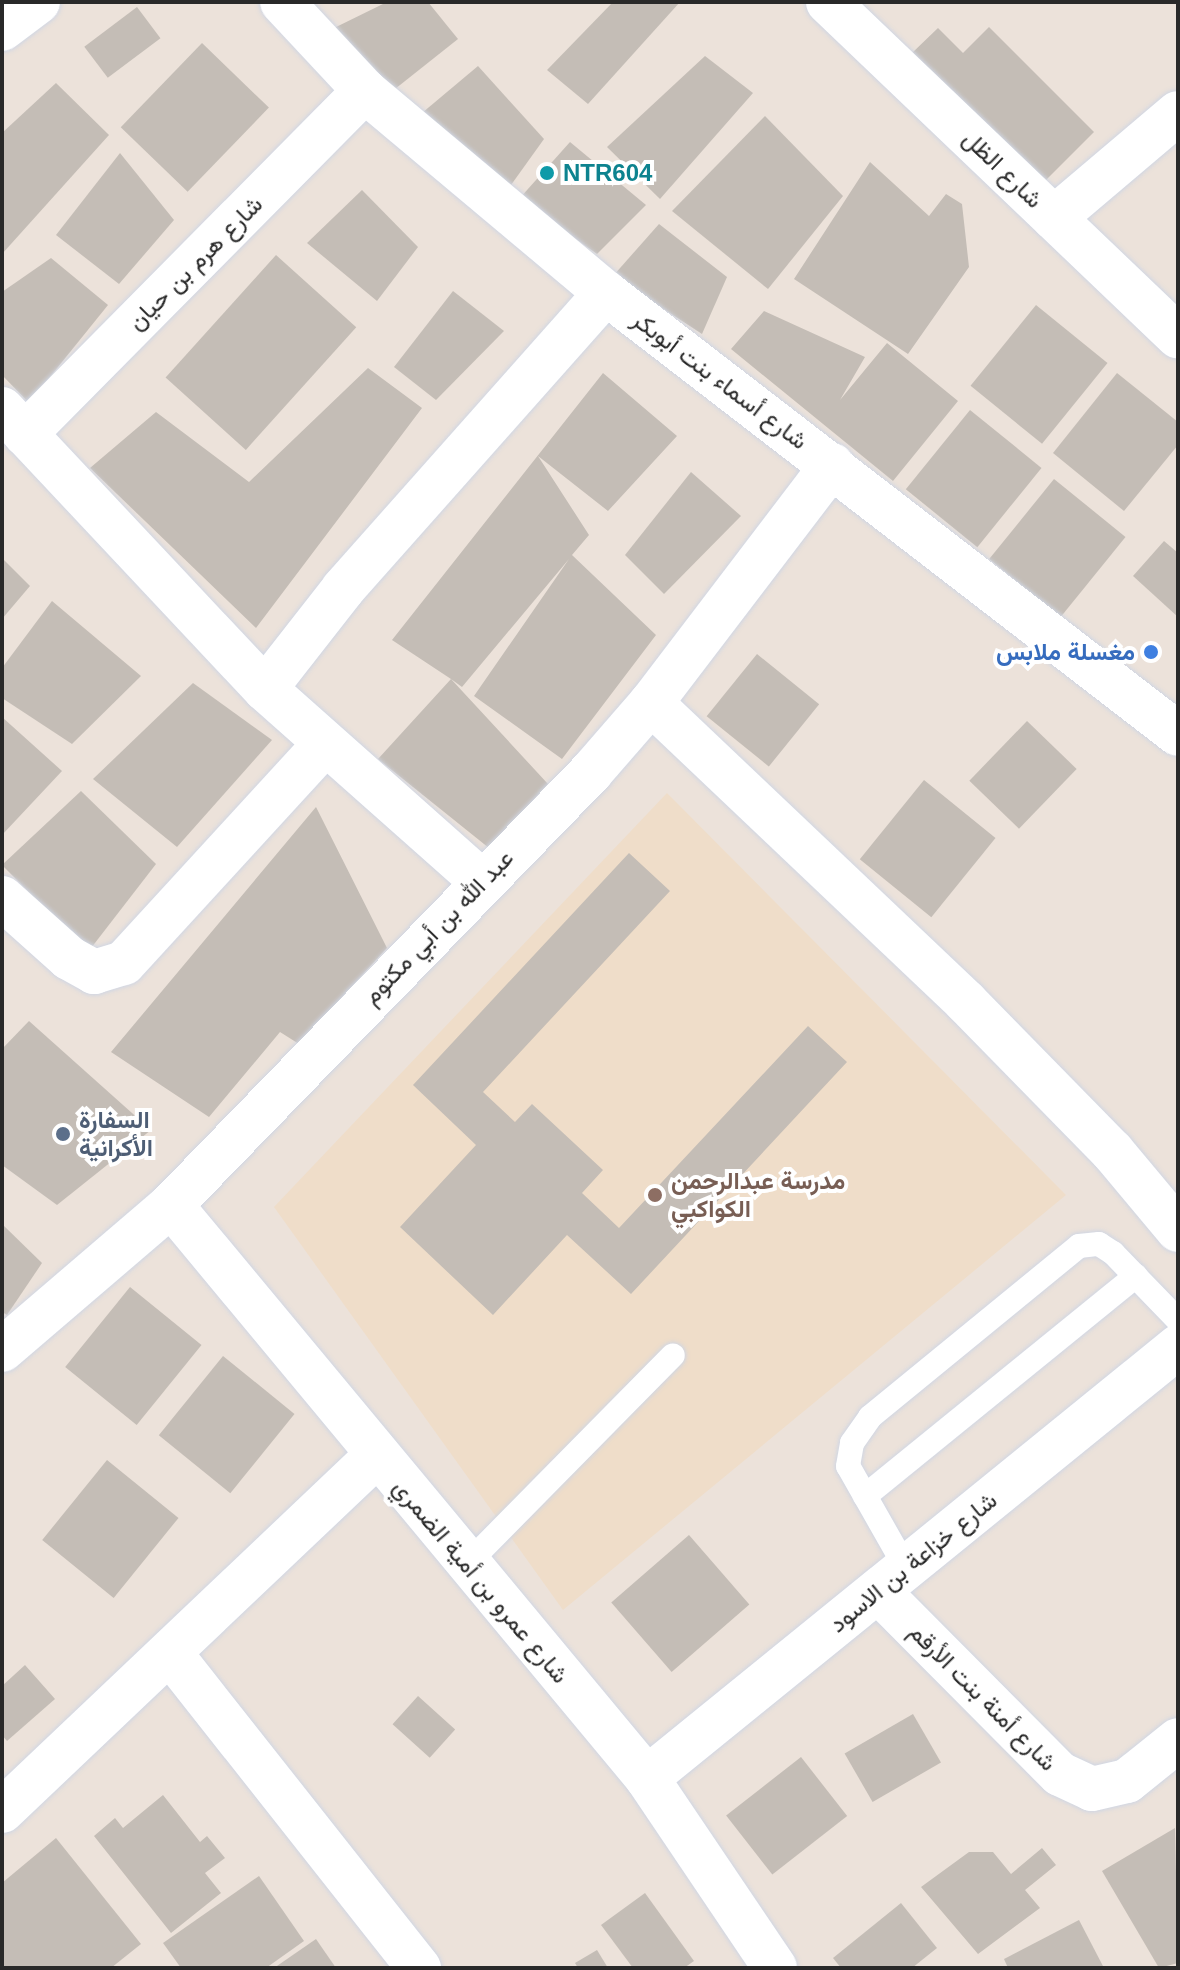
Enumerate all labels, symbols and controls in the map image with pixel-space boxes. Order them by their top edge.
street label: شارع الظل [957,124,1049,214]
place label: NTR604 [563,159,652,187]
marker: NTR604 [538,164,556,182]
street label: شارع هرم بن حيان [122,190,268,336]
street label: شارع أسماء بنت أبوبكر [627,305,813,455]
place label: مغسلة ملابس [996,638,1135,666]
marker: مغسلة ملابس [1142,643,1160,661]
street label: عبد الله بن أبي مكتوم [357,844,519,1010]
place label: السفارة الأكرانية [79,1106,153,1162]
marker: السفارة الأكرانية [54,1125,72,1143]
place label: مدرسة عبدالرحمن الكواكبي [671,1167,845,1223]
marker: مدرسة عبدالرحمن الكواكبي [646,1186,664,1204]
street label: شارع عمرو بن أمية الضمري [387,1473,575,1689]
street label: شارع خزاعة بن الاسود [823,1486,1003,1638]
street label: شارع أمنة بنت الأرقم [903,1617,1063,1777]

